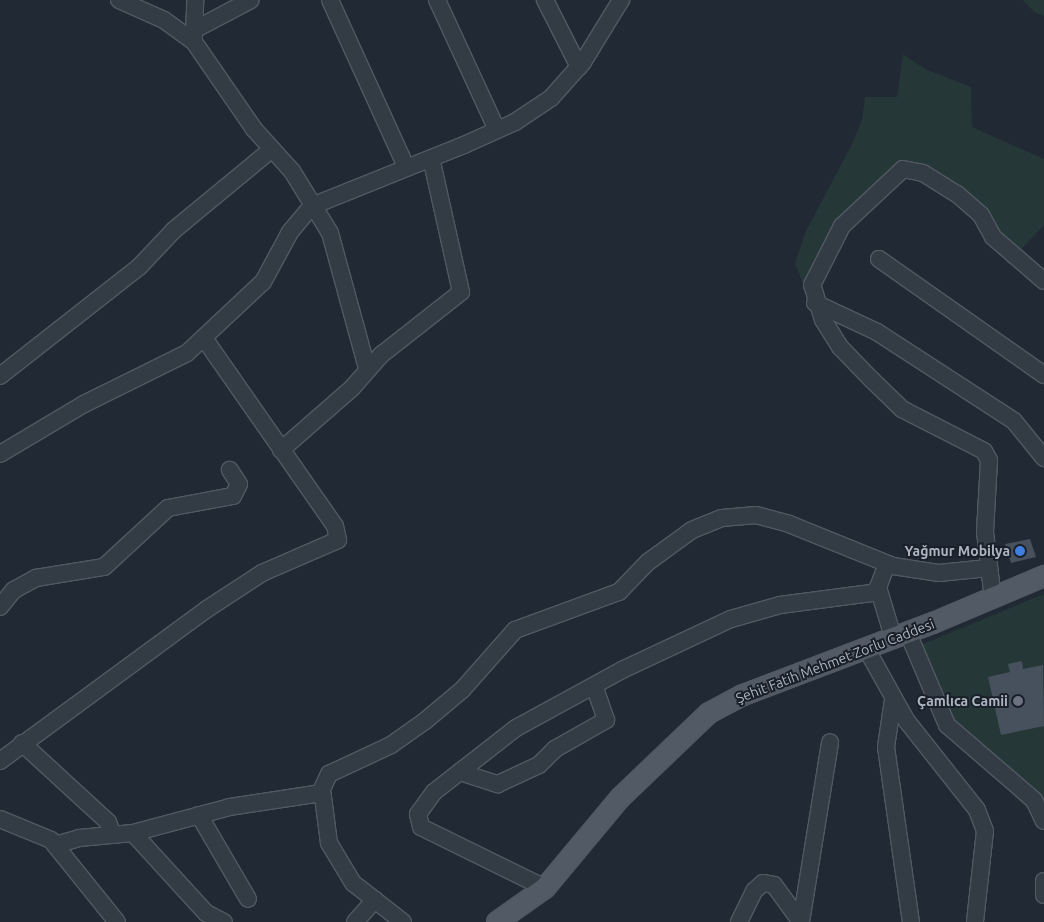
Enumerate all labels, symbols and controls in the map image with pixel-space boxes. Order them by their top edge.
place label: Yağmur Mobilya [905,543,1010,559]
marker: Yağmur Mobilya [1014,545,1026,557]
street label: Şehit Fatih Mehmet Zorlu Caddesi [733,615,937,707]
place label: Çamlıca Camii [917,693,1008,709]
marker: Çamlıca Camii [1012,695,1024,707]

